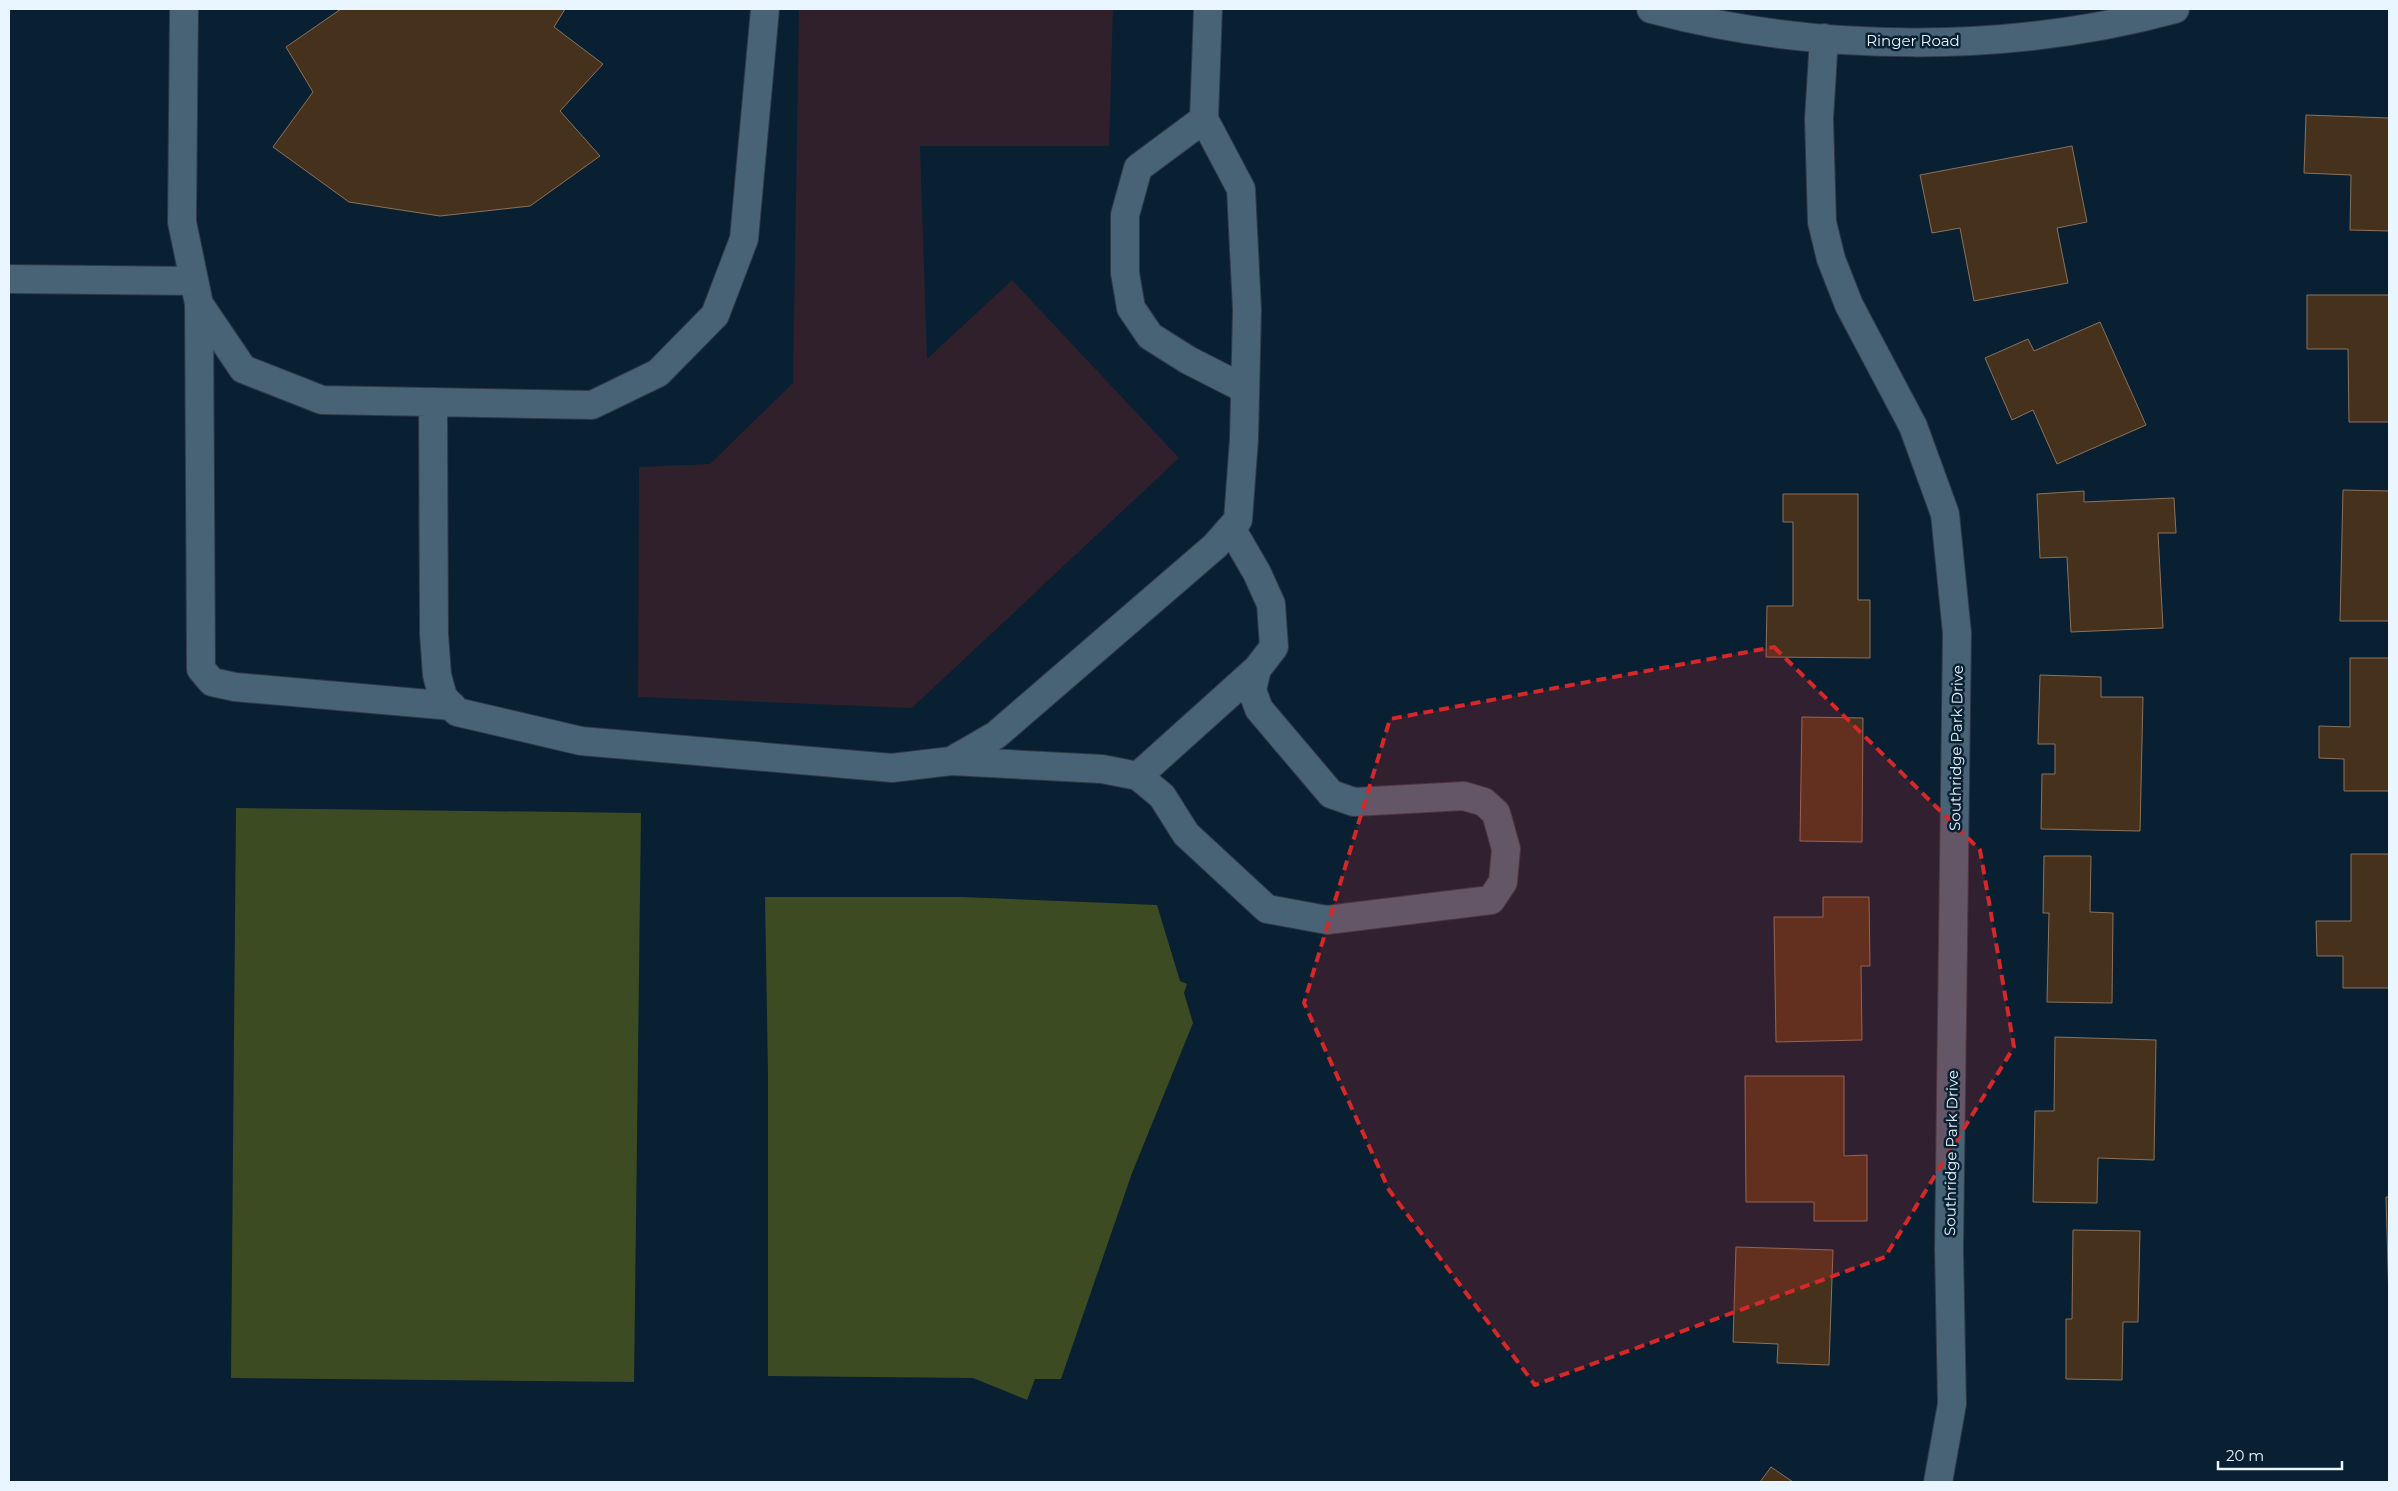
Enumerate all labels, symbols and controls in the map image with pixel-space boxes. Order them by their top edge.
street label: Ringer Road [1866,31,1960,50]
street label: Southridge Park Drive [1945,665,1967,831]
street label: Southridge Park Drive [1940,1070,1962,1236]
scale bar [2218,1438,2342,1470]
text: 20 m [2226,1446,2264,1465]

